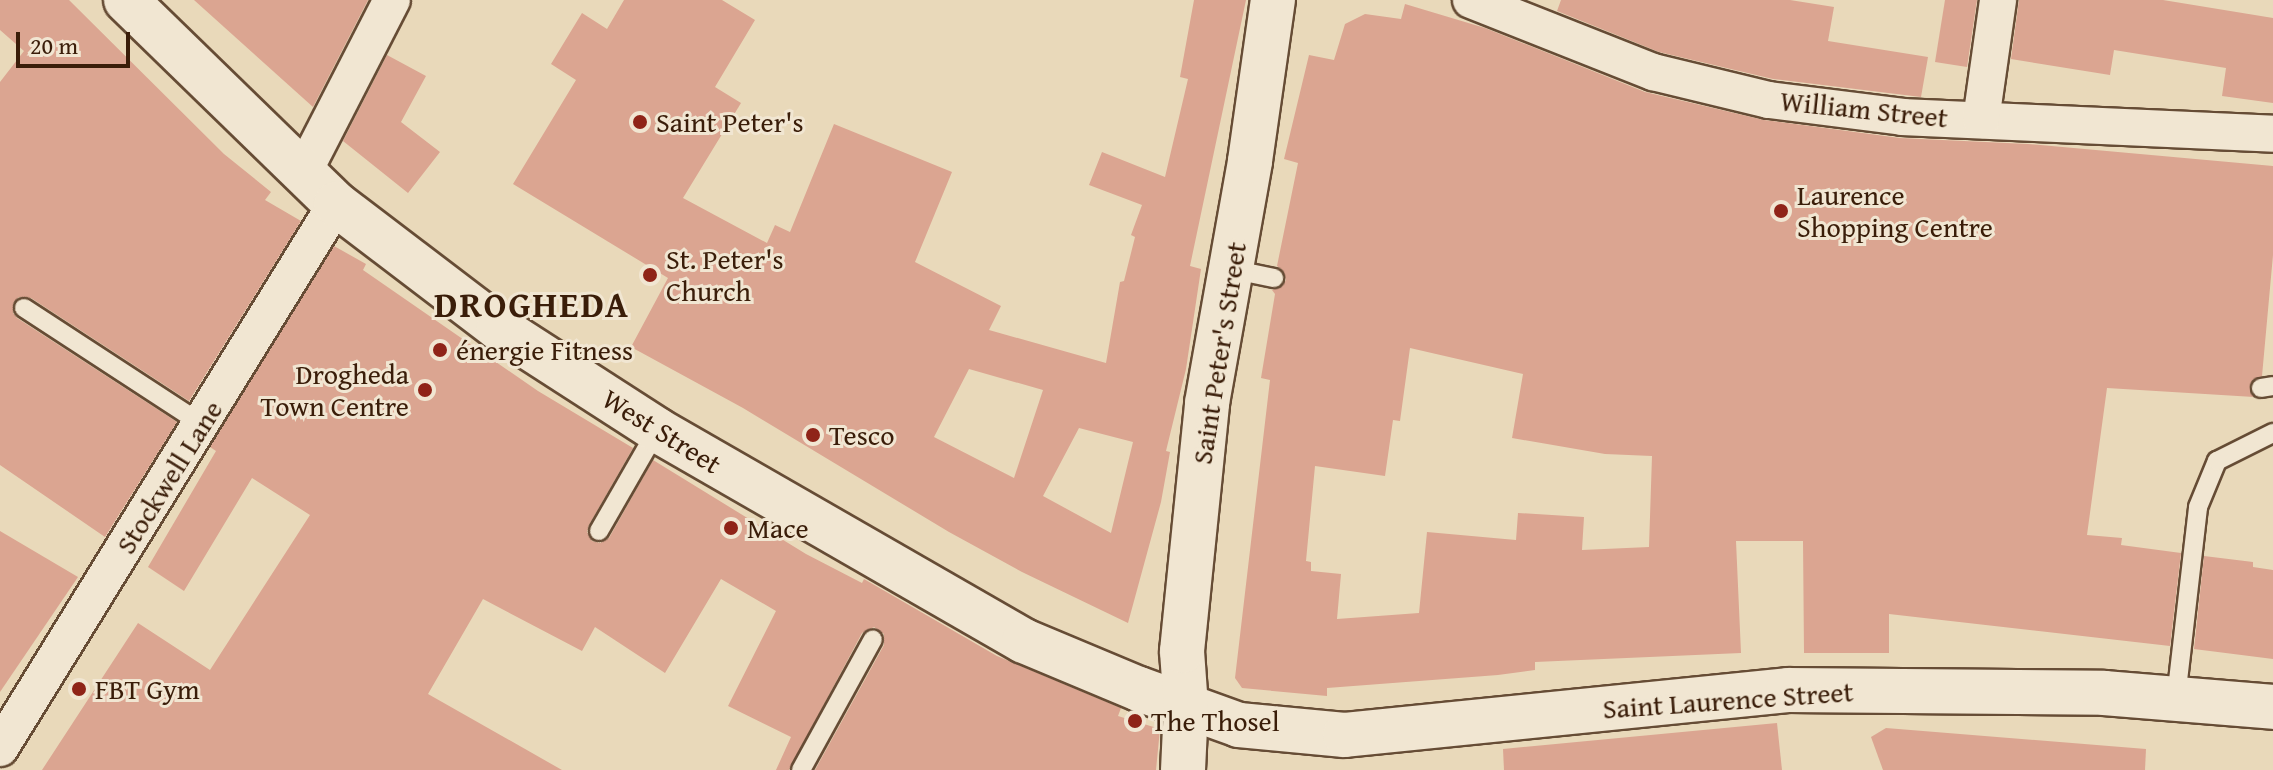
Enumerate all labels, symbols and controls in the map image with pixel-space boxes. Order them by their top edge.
scale bar [20,16,134,66]
text: 20 m [30,28,78,63]
street label: William Street [1779,83,1949,135]
place label: Saint Peter's [656,105,804,139]
marker: Saint Peter's [631,113,649,131]
place label: Laurence Shopping Centre [1797,178,1993,244]
marker: Laurence Shopping Centre [1772,202,1790,220]
street label: Saint Peter's Street [1185,239,1253,467]
place label: St. Peter's Church [666,242,784,308]
marker: St. Peter's Church [641,266,659,284]
district label: DROGHEDA [434,282,630,326]
place label: énergie Fitness [456,333,633,367]
marker: énergie Fitness [431,341,449,359]
place label: Drogheda Town Centre [261,357,409,423]
marker: Drogheda Town Centre [416,381,434,399]
street label: West Street [596,381,728,481]
street label: Stockwell Lane [109,394,229,560]
place label: Tesco [829,418,895,452]
marker: Tesco [804,426,822,444]
place label: Mace [747,511,809,545]
marker: Mace [722,519,740,537]
place label: FBT Gym [95,672,200,706]
street label: Saint Laurence Street [1602,674,1854,726]
marker: FBT Gym [70,680,88,698]
place label: The Thosel [1151,704,1280,738]
marker: The Thosel [1126,712,1144,730]

